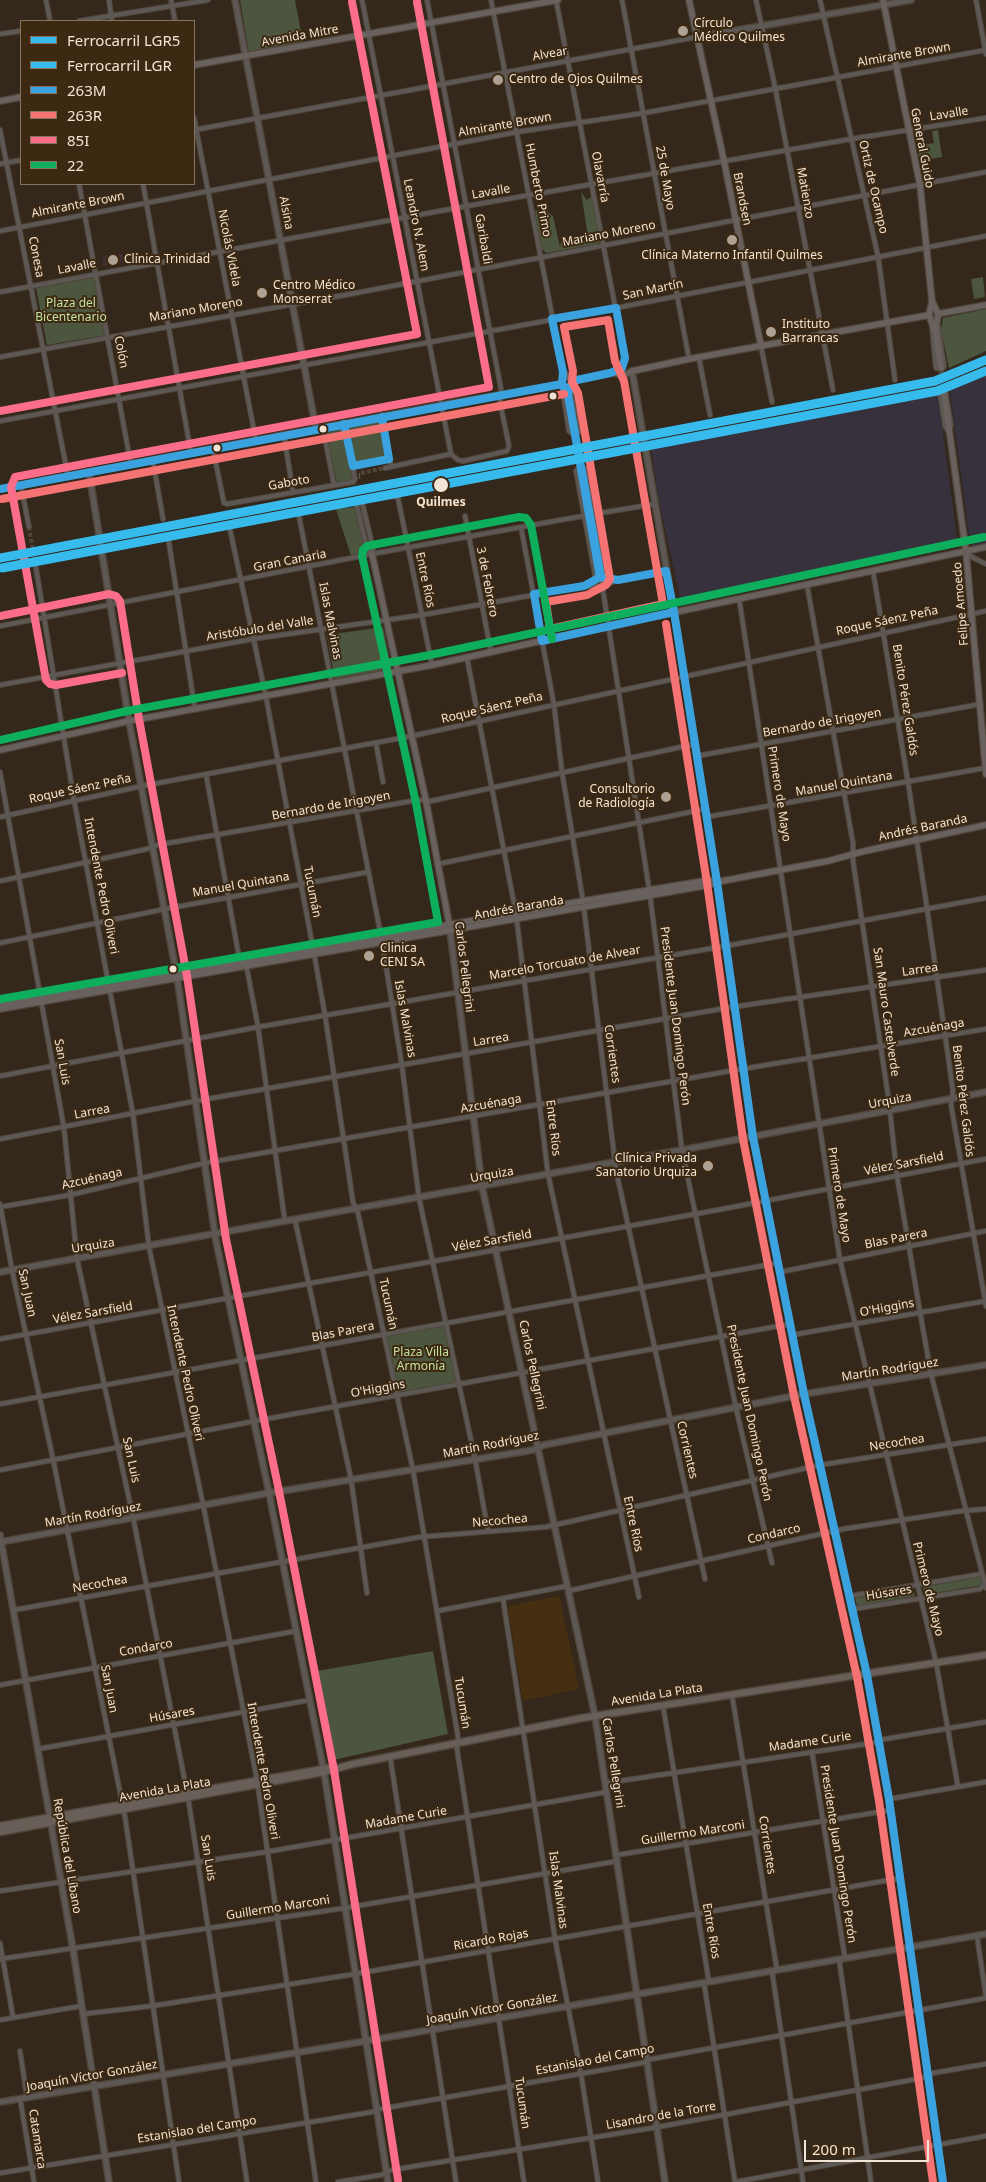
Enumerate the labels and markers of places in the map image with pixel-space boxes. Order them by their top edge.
place label: Círculo Médico Quilmes [694,17,785,45]
marker: Círculo Médico Quilmes [676,24,690,38]
marker: Centro de Ojos Quilmes [491,73,505,87]
place label: Centro de Ojos Quilmes [509,73,643,87]
marker: Clínica Materno Infantil Quilmes [725,233,739,247]
place label: Clínica Materno Infantil Quilmes [641,249,823,263]
marker: Clínica Trinidad [106,253,120,267]
place label: Clínica Trinidad [124,253,210,267]
place label: Centro Médico Monserrat [273,279,355,307]
marker: Centro Médico Monserrat [255,286,269,300]
place label: Instituto Barrancas [782,318,839,346]
marker: Instituto Barrancas [764,325,778,339]
unlabelled marker [548,391,558,401]
unlabelled marker [318,424,328,434]
unlabelled marker [212,443,222,453]
marker: Quilmes [432,476,450,494]
place label: Quilmes [416,496,466,510]
place label: Consultorio de Radiología [578,783,655,811]
marker: Consultorio de Radiología [659,790,673,804]
place label: Clinica CENI SA [380,942,425,970]
marker: Clinica CENI SA [362,949,376,963]
unlabelled marker [168,964,178,974]
place label: Clínica Privada Sanatorio Urquiza [596,1152,697,1180]
marker: Clínica Privada Sanatorio Urquiza [701,1159,715,1173]

